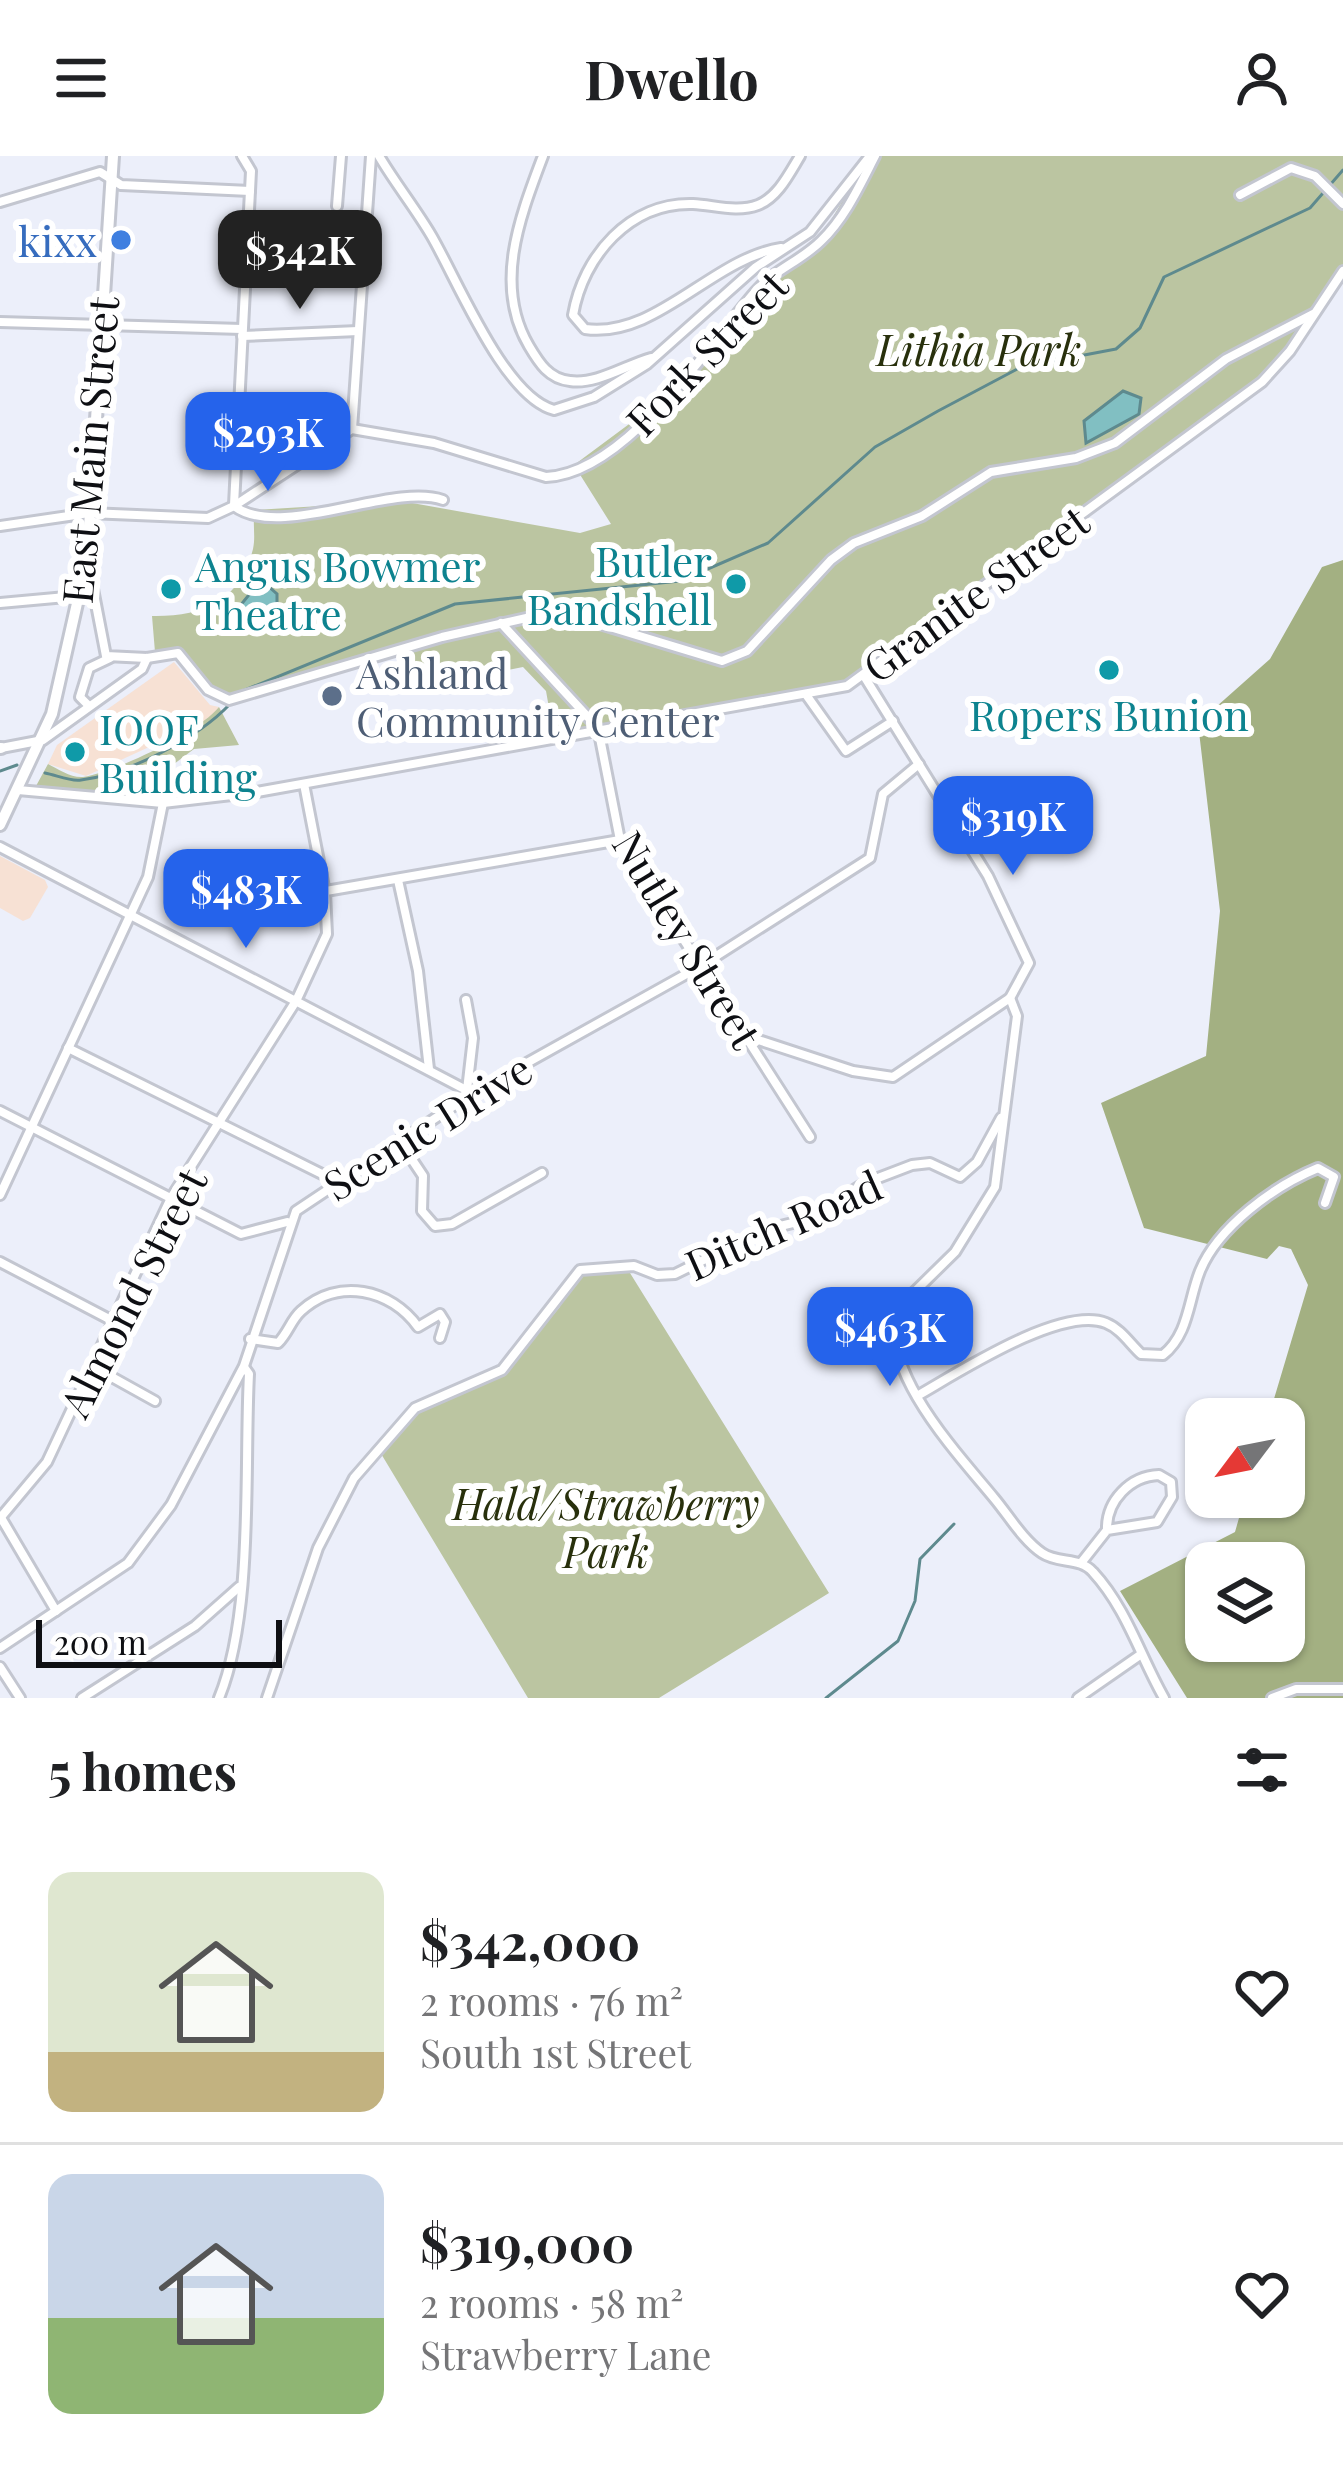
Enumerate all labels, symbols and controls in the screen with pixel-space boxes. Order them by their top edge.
text: Dwello [584,42,759,114]
icon: menu [48,45,114,111]
icon: person [1229,45,1295,111]
pin: $342K [216,210,384,312]
place label: kixx [18,212,97,268]
text: $342K [245,223,355,275]
marker: kixx [108,227,134,253]
street label: Fork Street [613,256,800,447]
street label: East Main Street [48,293,130,606]
park label: Lithia Park [874,321,1082,377]
pin: $293K [184,392,352,494]
text: $293K [212,405,324,457]
street label: Granite Street [851,492,1100,694]
place label: Butler Bandshell [527,532,712,636]
place label: Angus Bowmer Theatre [194,537,481,641]
marker: Butler Bandshell [723,571,749,597]
marker: Angus Bowmer Theatre [158,576,184,602]
place label: Ashland Community Center [355,644,720,748]
marker: Ropers Bunion [1096,657,1122,683]
marker: Ashland Community Center [319,683,345,709]
place label: Ropers Bunion [969,686,1249,742]
place label: IOOF Building [99,700,257,804]
marker: IOOF Building [62,739,88,765]
pin: $319K [929,776,1097,878]
text: $319K [960,789,1066,841]
street label: Nutley Street [601,820,775,1059]
pin: $483K [162,849,330,951]
text: $483K [190,862,302,914]
street label: Scenic Drive [312,1040,542,1212]
street label: Ditch Road [676,1156,890,1292]
street label: Almond Street [45,1157,219,1427]
pin: $463K [806,1287,974,1389]
text: $463K [834,1300,946,1352]
north arrow [1185,1398,1305,1518]
map controls [1185,1398,1305,1662]
park label: Hald/Strawberry Park [451,1475,759,1579]
button: layers [1185,1542,1305,1662]
scale bar [36,1614,282,1667]
text: 200 m [54,1619,147,1663]
text: 5 homes [48,1736,237,1804]
icon: filters [1229,1737,1295,1803]
text: $342,000 [420,1906,640,1974]
icon: home [144,1920,288,2064]
icon: heart [1229,1959,1295,2025]
text: 2 rooms · 76 m² [420,1974,683,2026]
text: South 1st Street [420,2026,691,2078]
text: $319,000 [420,2208,634,2276]
icon: home [144,2222,288,2366]
icon: heart [1229,2261,1295,2327]
text: 2 rooms · 58 m² [420,2276,683,2328]
text: Strawberry Lane [420,2328,712,2380]

